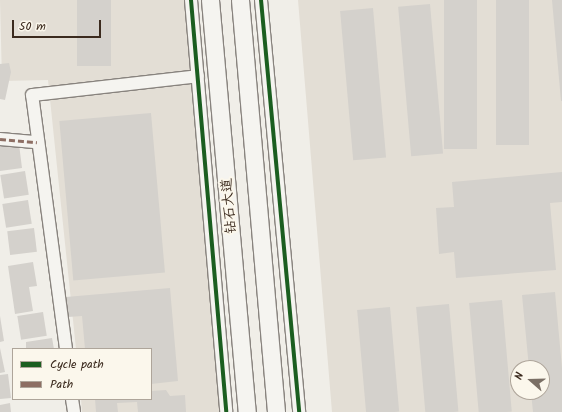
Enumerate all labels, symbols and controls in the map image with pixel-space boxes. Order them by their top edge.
scale bar [14,12,103,38]
text: 50 m [19,17,46,36]
street label: 钻石大道 [218,177,240,235]
legend [12,348,152,400]
text: Cycle path [50,355,104,374]
north arrow [510,360,550,400]
text: N [510,370,529,383]
text: Path [50,375,73,394]

